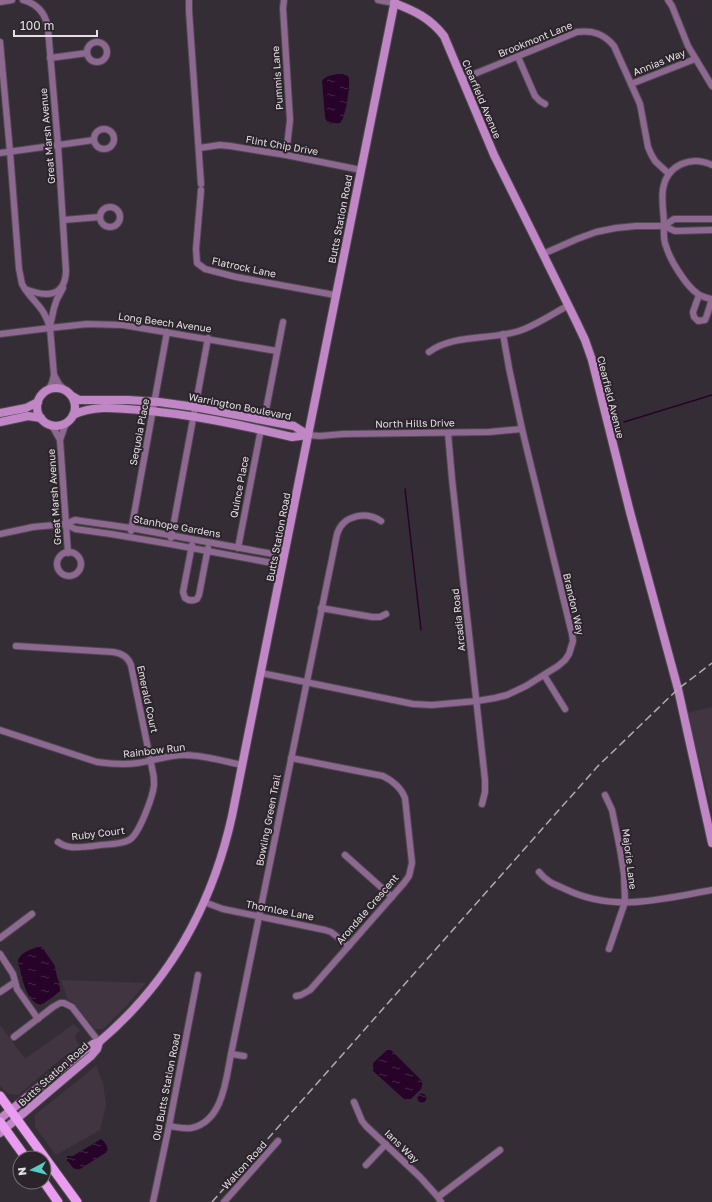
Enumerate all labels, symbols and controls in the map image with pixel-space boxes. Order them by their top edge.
scale bar [14,12,97,38]
text: 100 m [20,18,54,33]
street label: Brookmont Lane [496,19,574,59]
street label: Pummis Lane [269,45,285,110]
street label: Annias Way [631,46,687,78]
street label: Clearfield Avenue [460,58,504,140]
street label: Great Marsh Avenue [37,87,57,184]
street label: Flint Chip Drive [245,133,319,157]
street label: Butts Station Road [326,174,354,264]
street label: Flatrock Lane [211,254,277,280]
street label: Long Beech Avenue [118,310,213,335]
street label: Clearfield Avenue [595,354,627,440]
street label: Warrington Boulevard [187,390,293,422]
street label: Sequoia Place [127,397,151,466]
street label: North Hills Drive [375,416,455,430]
street label: Great Marsh Avenue [45,448,63,545]
street label: Quince Place [227,455,251,519]
street label: Butts Station Road [264,492,292,582]
street label: Stanhope Gardens [132,512,222,540]
street label: Brandon Way [561,572,587,637]
street label: Arcadia Road [449,588,467,652]
street label: Emerald Court [135,664,161,734]
street label: Rainbow Run [122,740,186,760]
street label: Bowling Green Trail [253,773,283,867]
street label: Ruby Court [71,824,125,842]
street label: Majorie Lane [620,828,640,890]
street label: Arondale Crescent [333,872,401,946]
street label: Thornloe Lane [245,898,315,923]
street label: Old Butts Station Road [150,1032,182,1142]
street label: Butts Station Road [16,1039,90,1109]
street label: Ians Way [382,1127,422,1166]
street label: Walton Road [219,1138,269,1192]
north arrow [12,1150,52,1190]
text: N [15,1166,29,1176]

